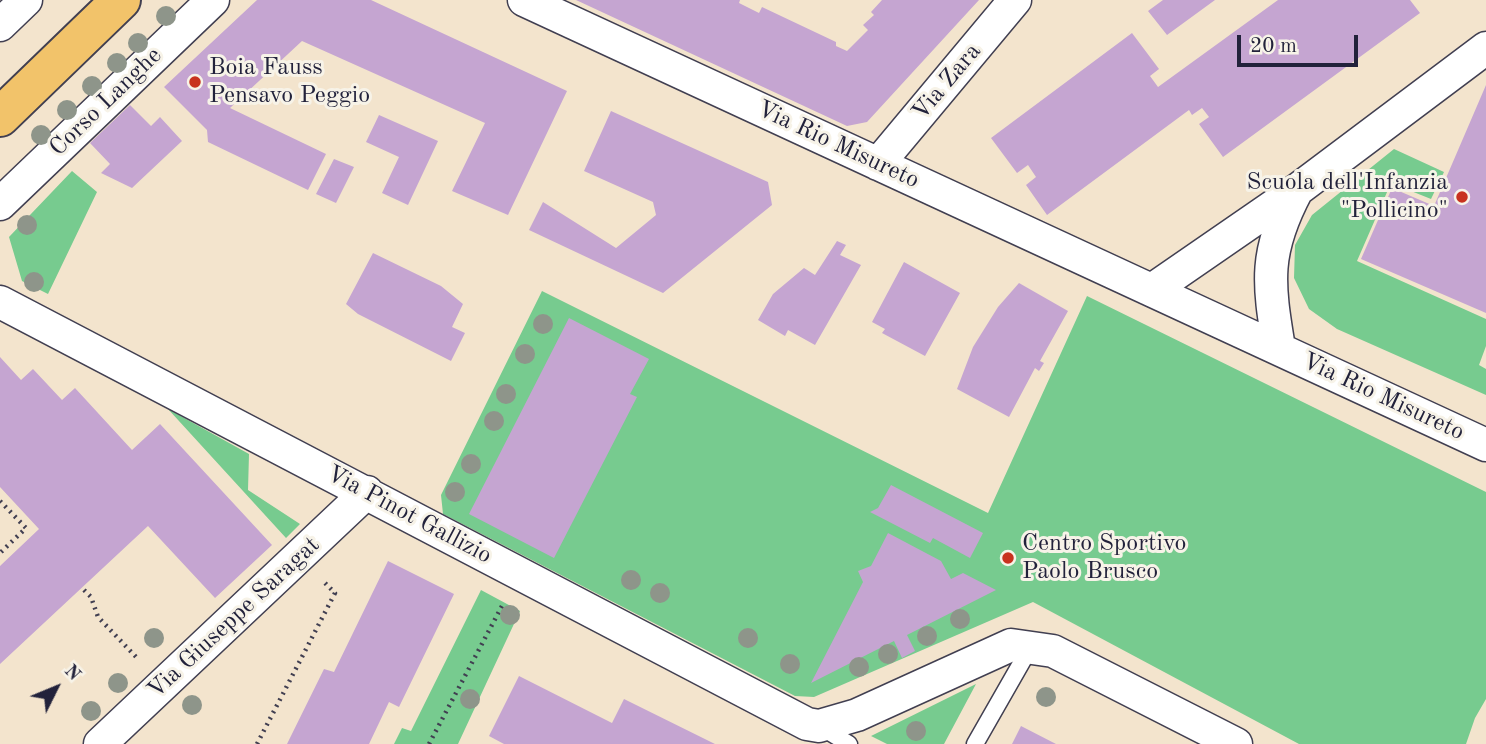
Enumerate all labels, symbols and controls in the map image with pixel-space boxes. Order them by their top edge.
scale bar [1241,21,1362,65]
text: 20 m [1250,36,1297,57]
street label: Via Zara [906,38,988,126]
street label: Corso Langhe [44,41,168,163]
place label: Boia Fauss Pensavo Peggio [209,54,370,110]
marker: Boia Fauss Pensavo Peggio [187,74,203,90]
street label: Via Rio Misureto [752,95,924,195]
place label: Scuola dell'Infanzia "Pollicino" [1247,169,1448,225]
marker: Scuola dell'Infanzia "Pollicino" [1454,189,1470,205]
street label: Via Rio Misureto [1297,347,1469,447]
street label: Via Pinot Gallizio [322,459,496,571]
place label: Centro Sportivo Paolo Brusco [1022,530,1186,586]
street label: Via Giuseppe Saragat [142,531,326,705]
marker: Centro Sportivo Paolo Brusco [1000,550,1016,566]
north arrow [21,653,91,723]
text: N [60,662,84,685]

